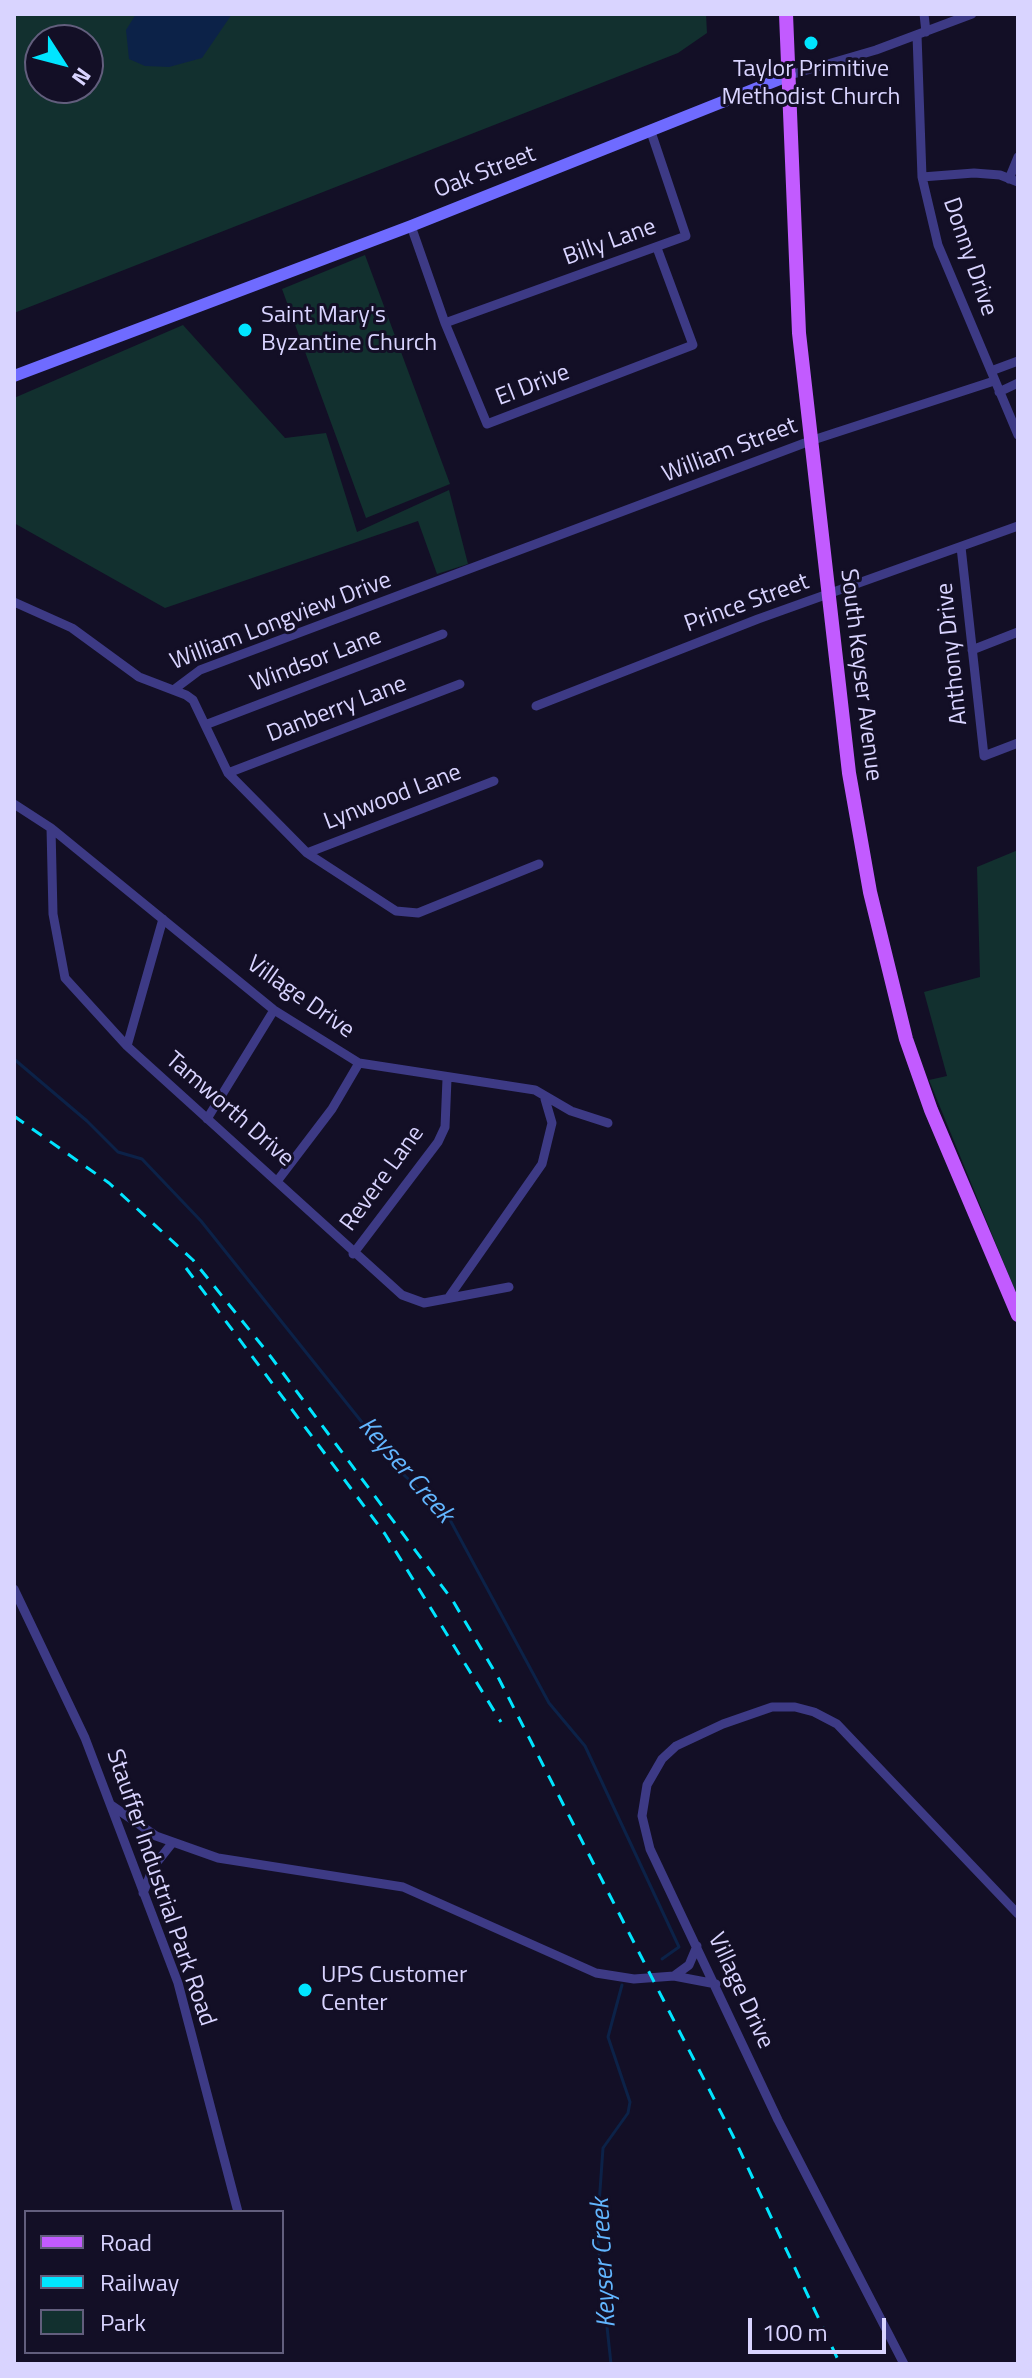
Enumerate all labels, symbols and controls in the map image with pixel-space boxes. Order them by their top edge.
north arrow [24,24,104,104]
marker: Taylor Primitive Methodist Church [802,34,820,52]
place label: Taylor Primitive Methodist Church [722,56,900,112]
text: N [64,61,100,93]
street label: Oak Street [430,140,540,206]
street label: Donny Drive [935,194,1003,320]
street label: Billy Lane [560,213,660,273]
place label: Saint Mary's Byzantine Church [261,302,437,358]
marker: Saint Mary's Byzantine Church [236,321,254,339]
street label: El Drive [492,359,574,413]
street label: William Street [659,412,801,490]
street label: William Longview Drive [166,567,396,677]
street label: South Keyser Avenue [833,567,887,783]
street label: Prince Street [681,568,813,640]
street label: Anthony Drive [931,581,975,727]
street label: Windsor Lane [246,623,386,699]
street label: Danberry Lane [263,670,411,750]
street label: Lynwood Lane [320,759,466,837]
street label: Village Drive [241,950,359,1046]
street label: Tamworth Drive [159,1046,299,1174]
street label: Revere Lane [335,1120,431,1238]
water label: Keyser Creek [351,1412,459,1530]
street label: Stauffer Industrial Park Road [99,1746,221,2030]
street label: Village Drive [701,1928,779,2054]
place label: UPS Customer Center [321,1962,467,2018]
marker: UPS Customer Center [296,1981,314,1999]
water label: Keyser Creek [586,2197,624,2329]
legend [24,2210,284,2354]
text: Road [100,2224,152,2260]
text: Railway [100,2264,179,2300]
scale bar [752,2302,890,2352]
text: Park [100,2304,146,2340]
text: 100 m [762,2314,828,2350]

